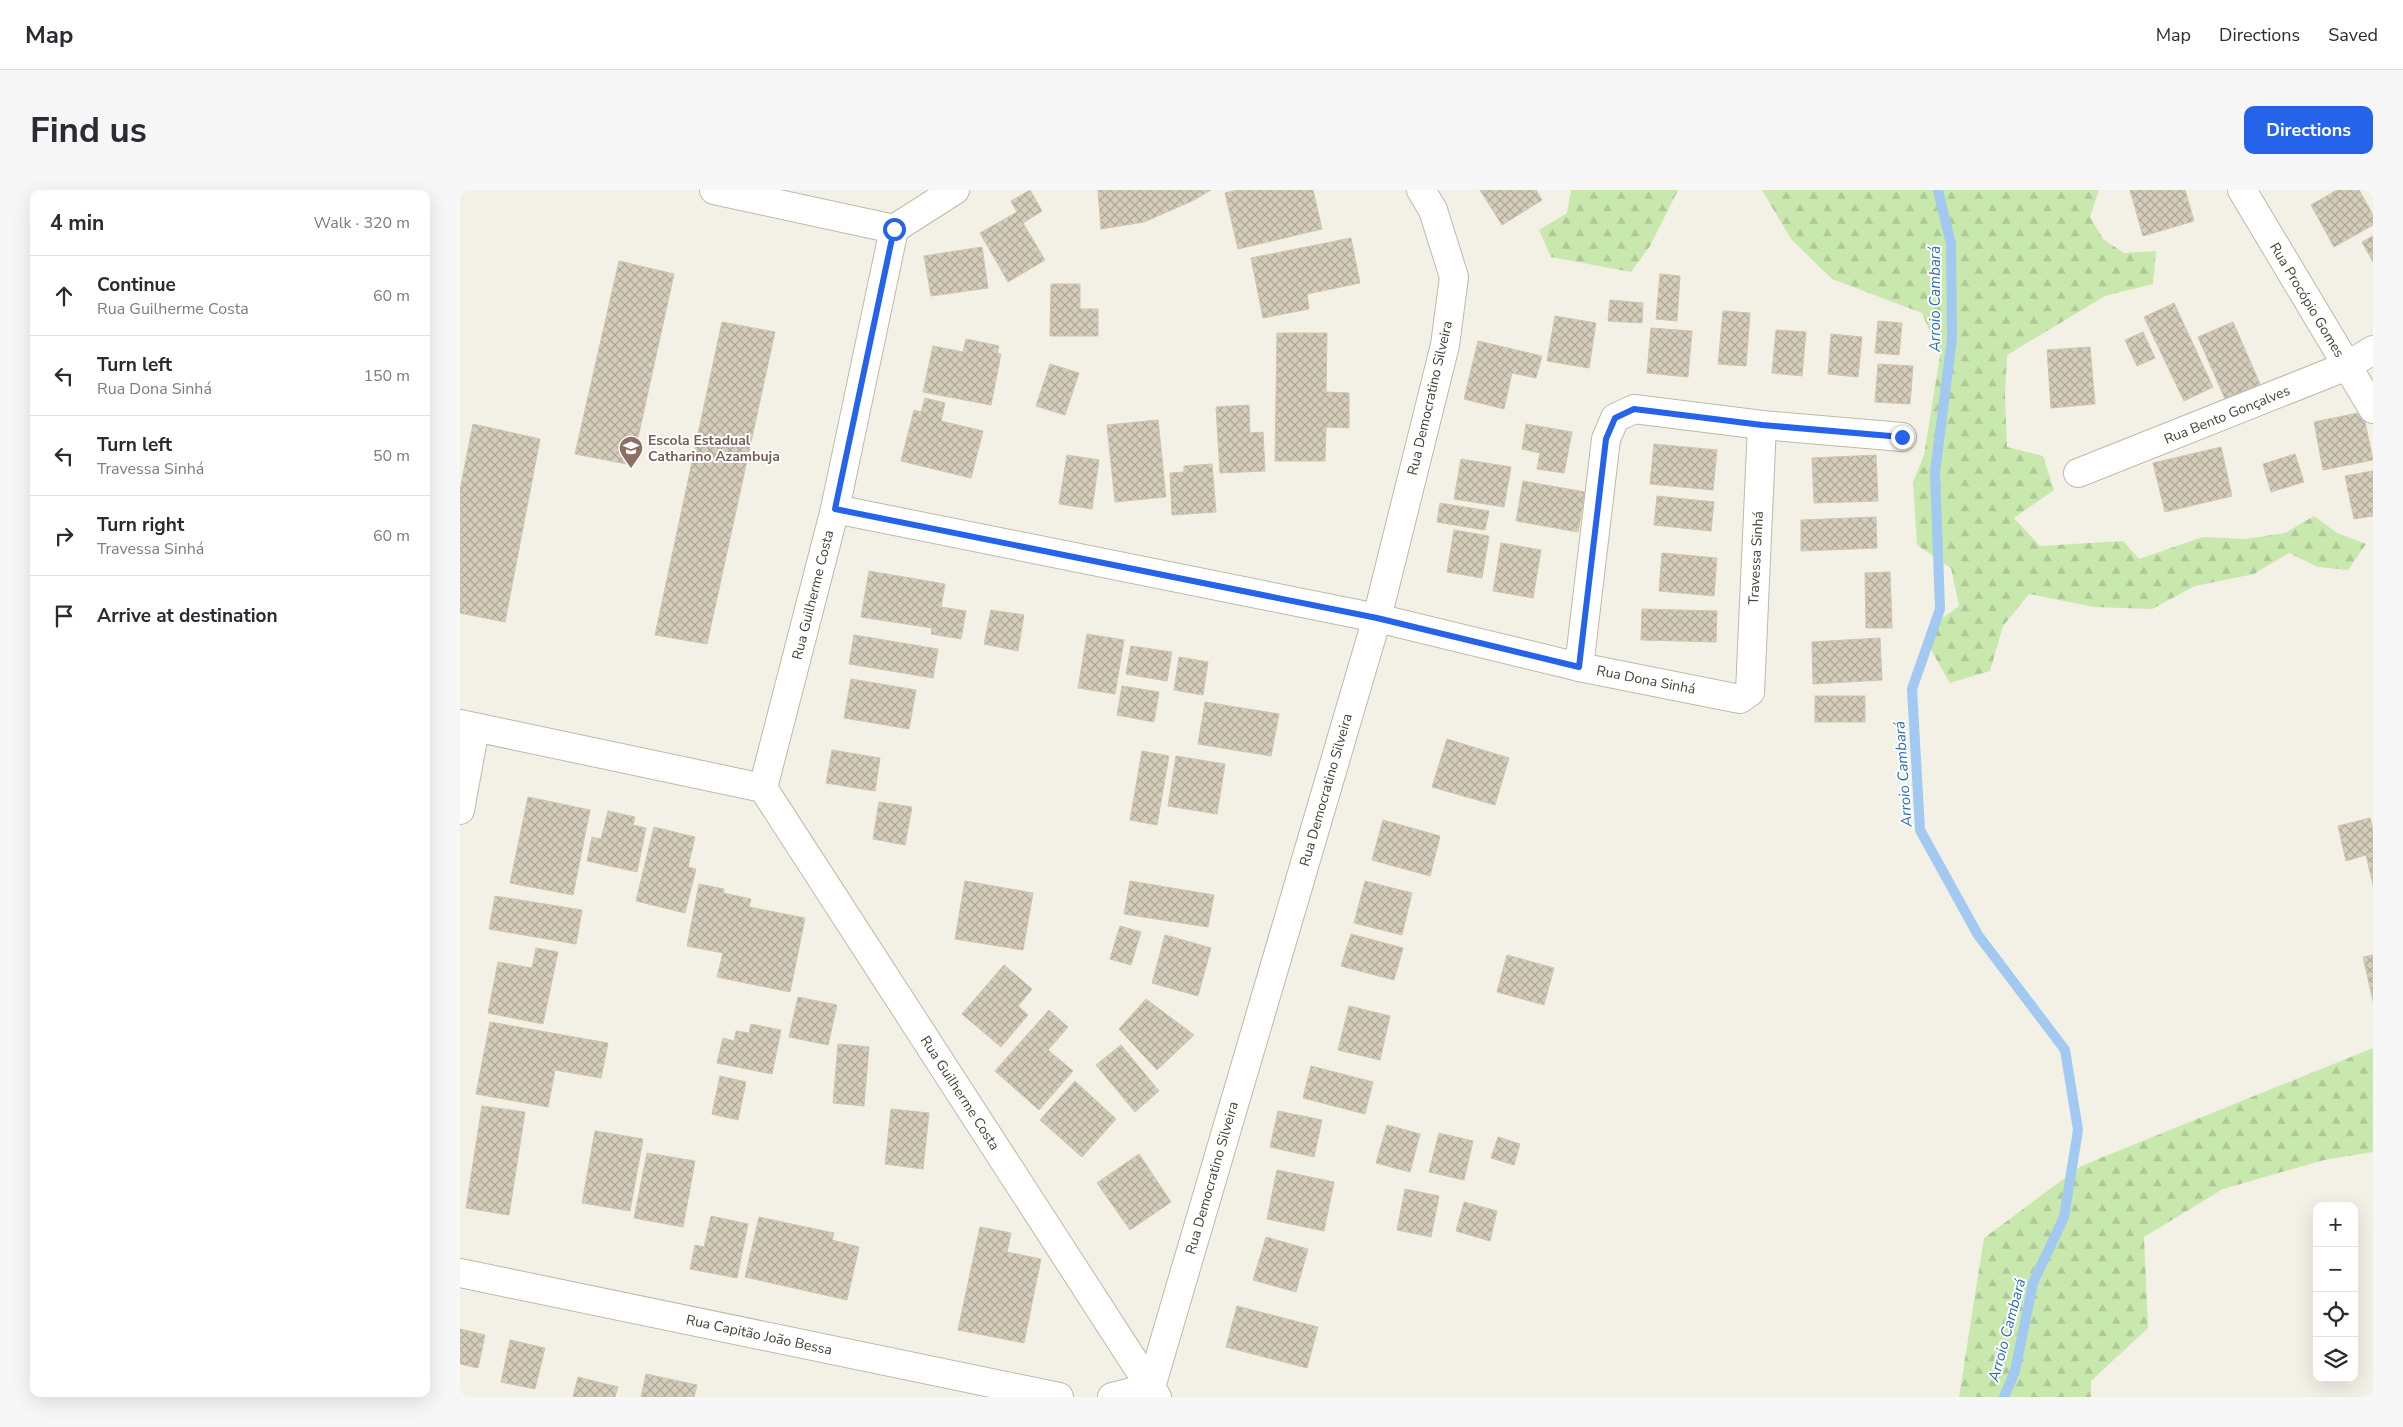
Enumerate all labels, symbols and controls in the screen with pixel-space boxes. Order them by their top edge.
text: Map [25,19,73,51]
text: Map [2156,23,2191,47]
text: Directions [2219,23,2300,47]
text: Saved [2328,23,2378,47]
button: Directions [2244,106,2373,154]
text: Find us [30,107,147,154]
text: 4 min [50,209,104,237]
text: Walk · 320 m [314,212,410,234]
route start [883,218,906,241]
street label: Rua Procópio Gomes [2265,239,2349,361]
water label: Arroio Cambará [1925,246,1945,353]
text: Continue [97,272,176,298]
icon: ahead [50,282,78,310]
text: 60 m [373,285,410,307]
text: Rua Guilherme Costa [97,298,249,320]
street label: Rua Democratino Silveira [1403,319,1457,477]
text: Turn left [97,352,172,378]
icon: left [50,362,78,390]
text: 150 m [363,365,410,387]
text: Rua Dona Sinhá [97,378,212,400]
street label: Rua Bento Gonçalves [2161,381,2293,449]
route end [1891,426,1914,449]
place label: Escola Estadual Catharino Azambuja [648,431,780,466]
text: Turn left [97,432,172,458]
school or university icon: Escola Estadual Catharino Azambuja [618,435,644,469]
icon: left [50,442,78,470]
text: 50 m [373,445,410,467]
text: Travessa Sinhá [97,458,204,480]
street label: Travessa Sinhá [1744,511,1768,605]
text: Turn right [97,512,184,538]
icon: right [50,522,78,550]
text: 60 m [373,525,410,547]
street label: Rua Guilherme Costa [788,528,838,662]
text: Travessa Sinhá [97,538,204,560]
icon: arrive [50,602,78,630]
text: Arrive at destination [97,603,278,629]
street label: Rua Dona Sinhá [1595,661,1697,699]
street label: Rua Democratino Silveira [1295,711,1357,869]
water label: Arroio Cambará [1889,720,1917,829]
street label: Rua Guilherme Costa [916,1032,1004,1154]
street label: Rua Democratino Silveira [1181,1099,1243,1257]
map controls [2313,1202,2358,1382]
button: + [2313,1202,2358,1247]
button: − [2313,1247,2358,1292]
water label: Arroio Cambará [1983,1276,2030,1385]
button: locate [2313,1292,2358,1337]
street label: Rua Capitão João Bessa [684,1310,834,1360]
button: layers [2313,1337,2358,1382]

